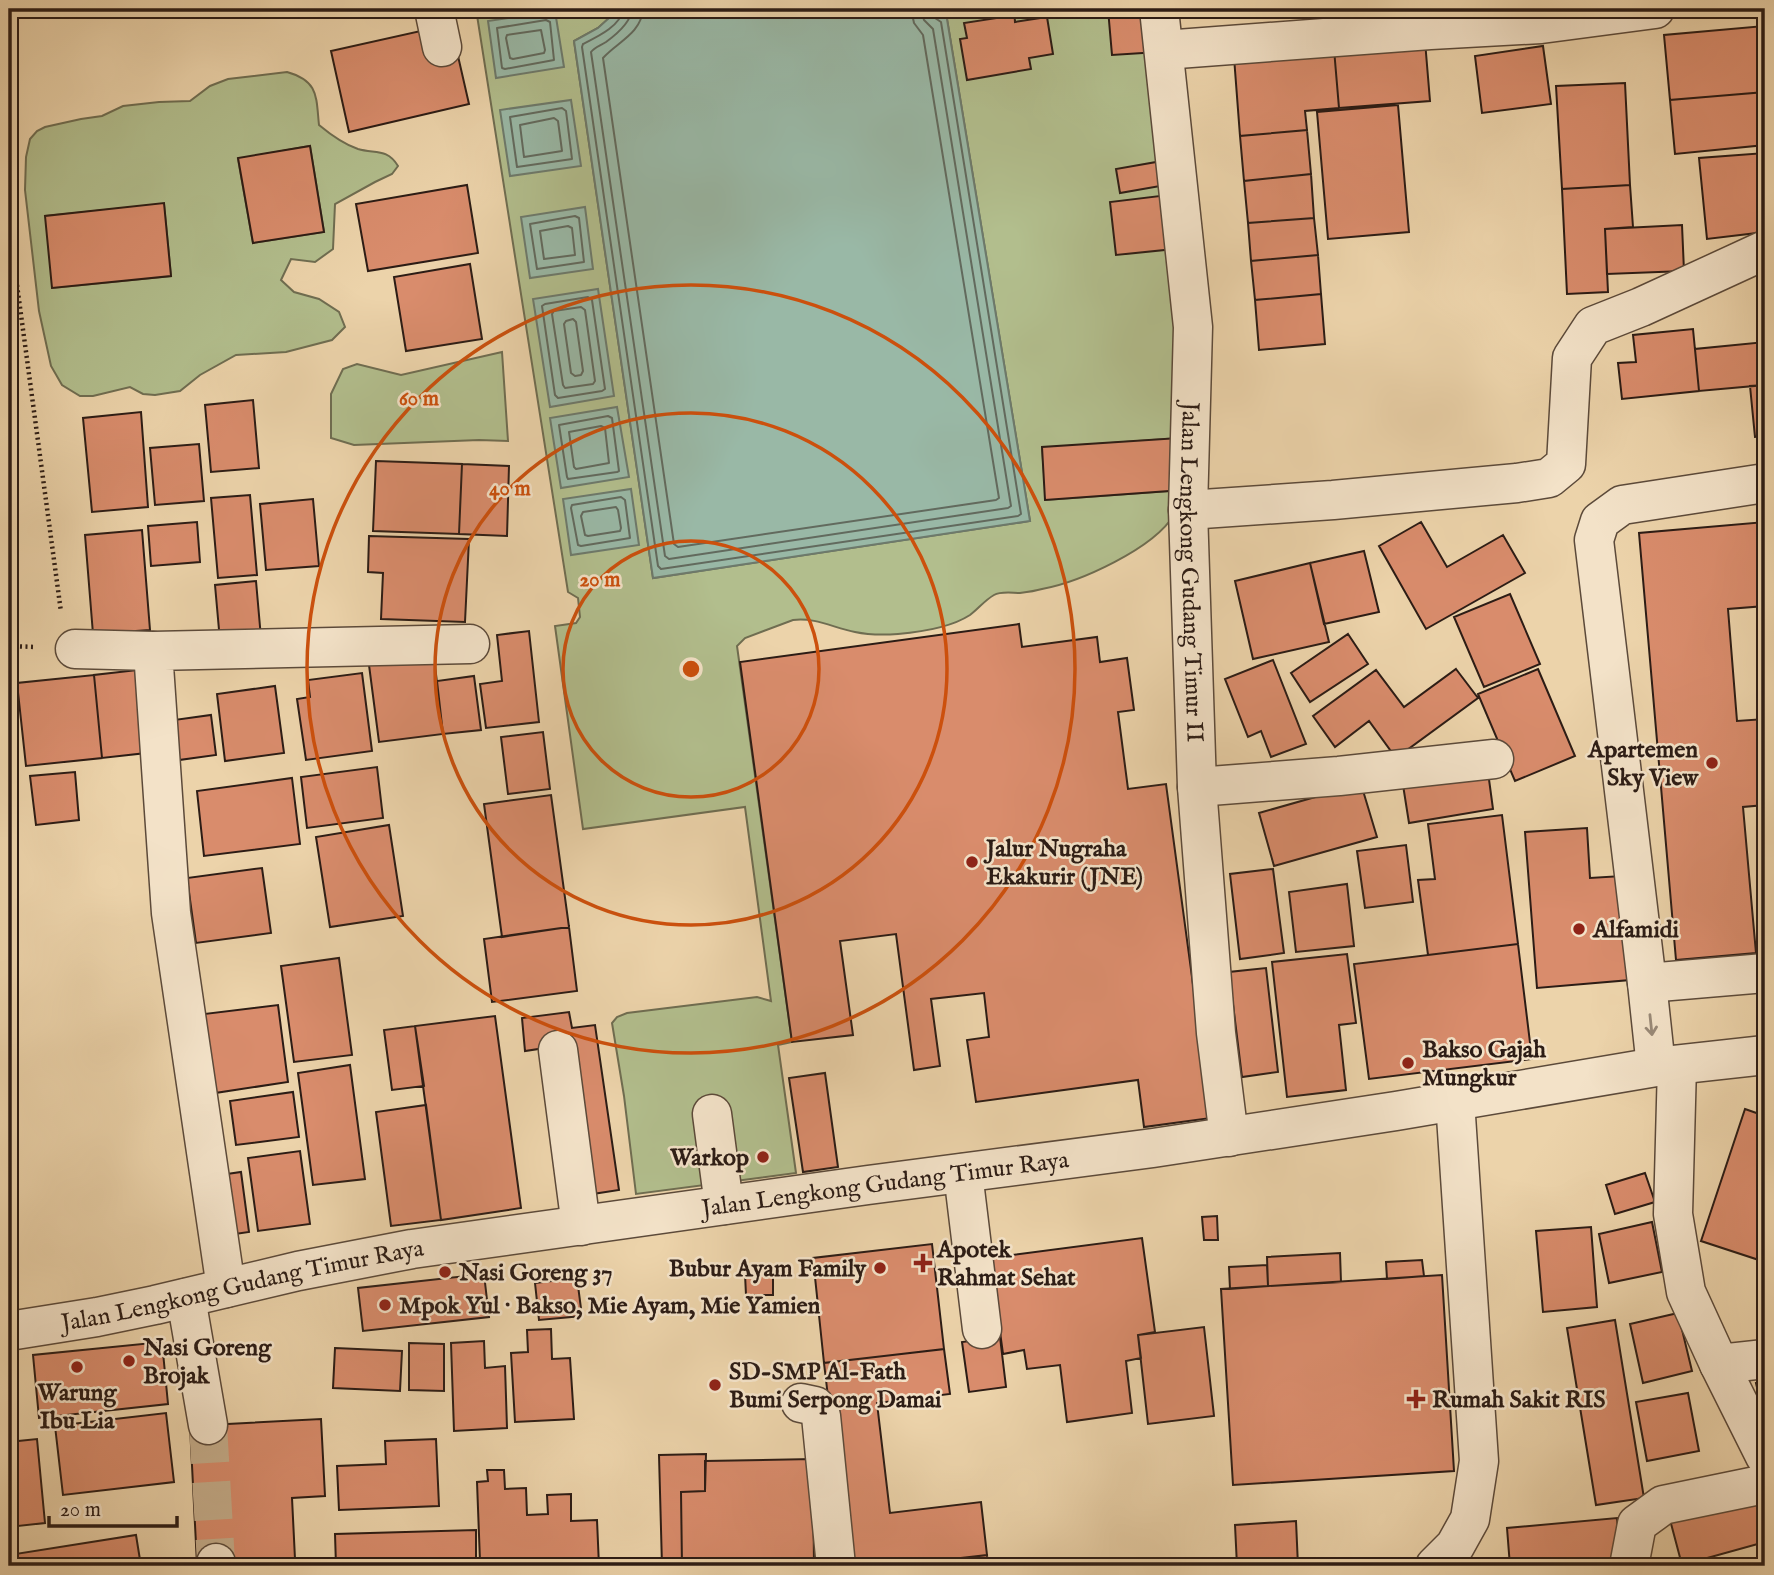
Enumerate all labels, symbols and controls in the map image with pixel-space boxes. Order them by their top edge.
text: 60 m [399,386,440,413]
street label: Jalan Lengkong Gudang Timur II [1171,398,1210,743]
text: 40 m [489,476,531,503]
text: 20 m [580,567,621,594]
centre of rings [679,657,703,681]
place label: Apartemen Sky View [1587,735,1699,794]
marker: Apartemen Sky View [1704,755,1720,771]
place label: Jalur Nugraha Ekakurir (JNE) [983,834,1143,893]
marker: Jalur Nugraha Ekakurir (JNE) [964,854,980,870]
place label: Alfamidi [1592,915,1680,946]
marker: Alfamidi [1571,921,1587,937]
one-way arrow [1645,1013,1658,1036]
place label: Bakso Gajah Mungkur [1422,1035,1546,1094]
marker: Bakso Gajah Mungkur [1400,1055,1416,1071]
place label: Warkop [669,1143,749,1174]
street label: Jalan Lengkong Gudang Timur Raya [697,1145,1071,1226]
marker: Warkop [755,1149,771,1165]
street label: Jalan Lengkong Gudang Timur Raya [56,1233,426,1340]
place label: Apotek Rahmat Sehat [936,1235,1076,1294]
place label: Bubur Ayam Family [669,1254,867,1285]
marker: Apotek Rahmat Sehat [915,1255,931,1271]
place label: Nasi Goreng 37 [458,1258,613,1289]
marker: Bubur Ayam Family [872,1260,888,1276]
marker: Nasi Goreng 37 [437,1264,453,1280]
place label: Mpok Yul · Bakso, Mie Ayam, Mie Yamien [399,1291,821,1322]
marker: Mpok Yul · Bakso, Mie Ayam, Mie Yamien [377,1297,393,1313]
place label: Nasi Goreng Brojak [142,1333,272,1392]
marker: Nasi Goreng Brojak [121,1353,137,1369]
place label: SD-SMP Al-Fath Bumi Serpong Damai [729,1357,942,1416]
marker: Warung Ibu Lia [69,1359,85,1375]
marker: SD-SMP Al-Fath Bumi Serpong Damai [707,1377,723,1393]
place label: Warung Ibu Lia [37,1378,117,1437]
place label: Rumah Sakit RIS [1432,1385,1606,1416]
marker: Rumah Sakit RIS [1406,1389,1426,1409]
scale bar [49,1484,177,1528]
text: 20 m [60,1497,101,1524]

